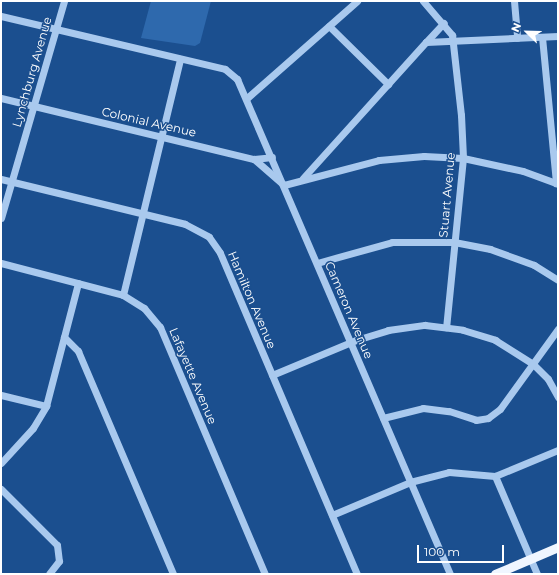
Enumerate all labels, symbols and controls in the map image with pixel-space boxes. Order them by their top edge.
north arrow [507,12,547,52]
street label: Lynchburg Avenue [9,15,55,129]
text: N [508,20,524,34]
street label: Colonial Avenue [100,104,198,140]
street label: Stuart Avenue [436,152,458,238]
street label: Hamilton Avenue [225,249,279,351]
street label: Cameron Avenue [322,259,376,361]
street label: Lafayette Avenue [166,326,220,426]
scale bar [419,537,506,563]
text: 100 m [424,544,460,559]

